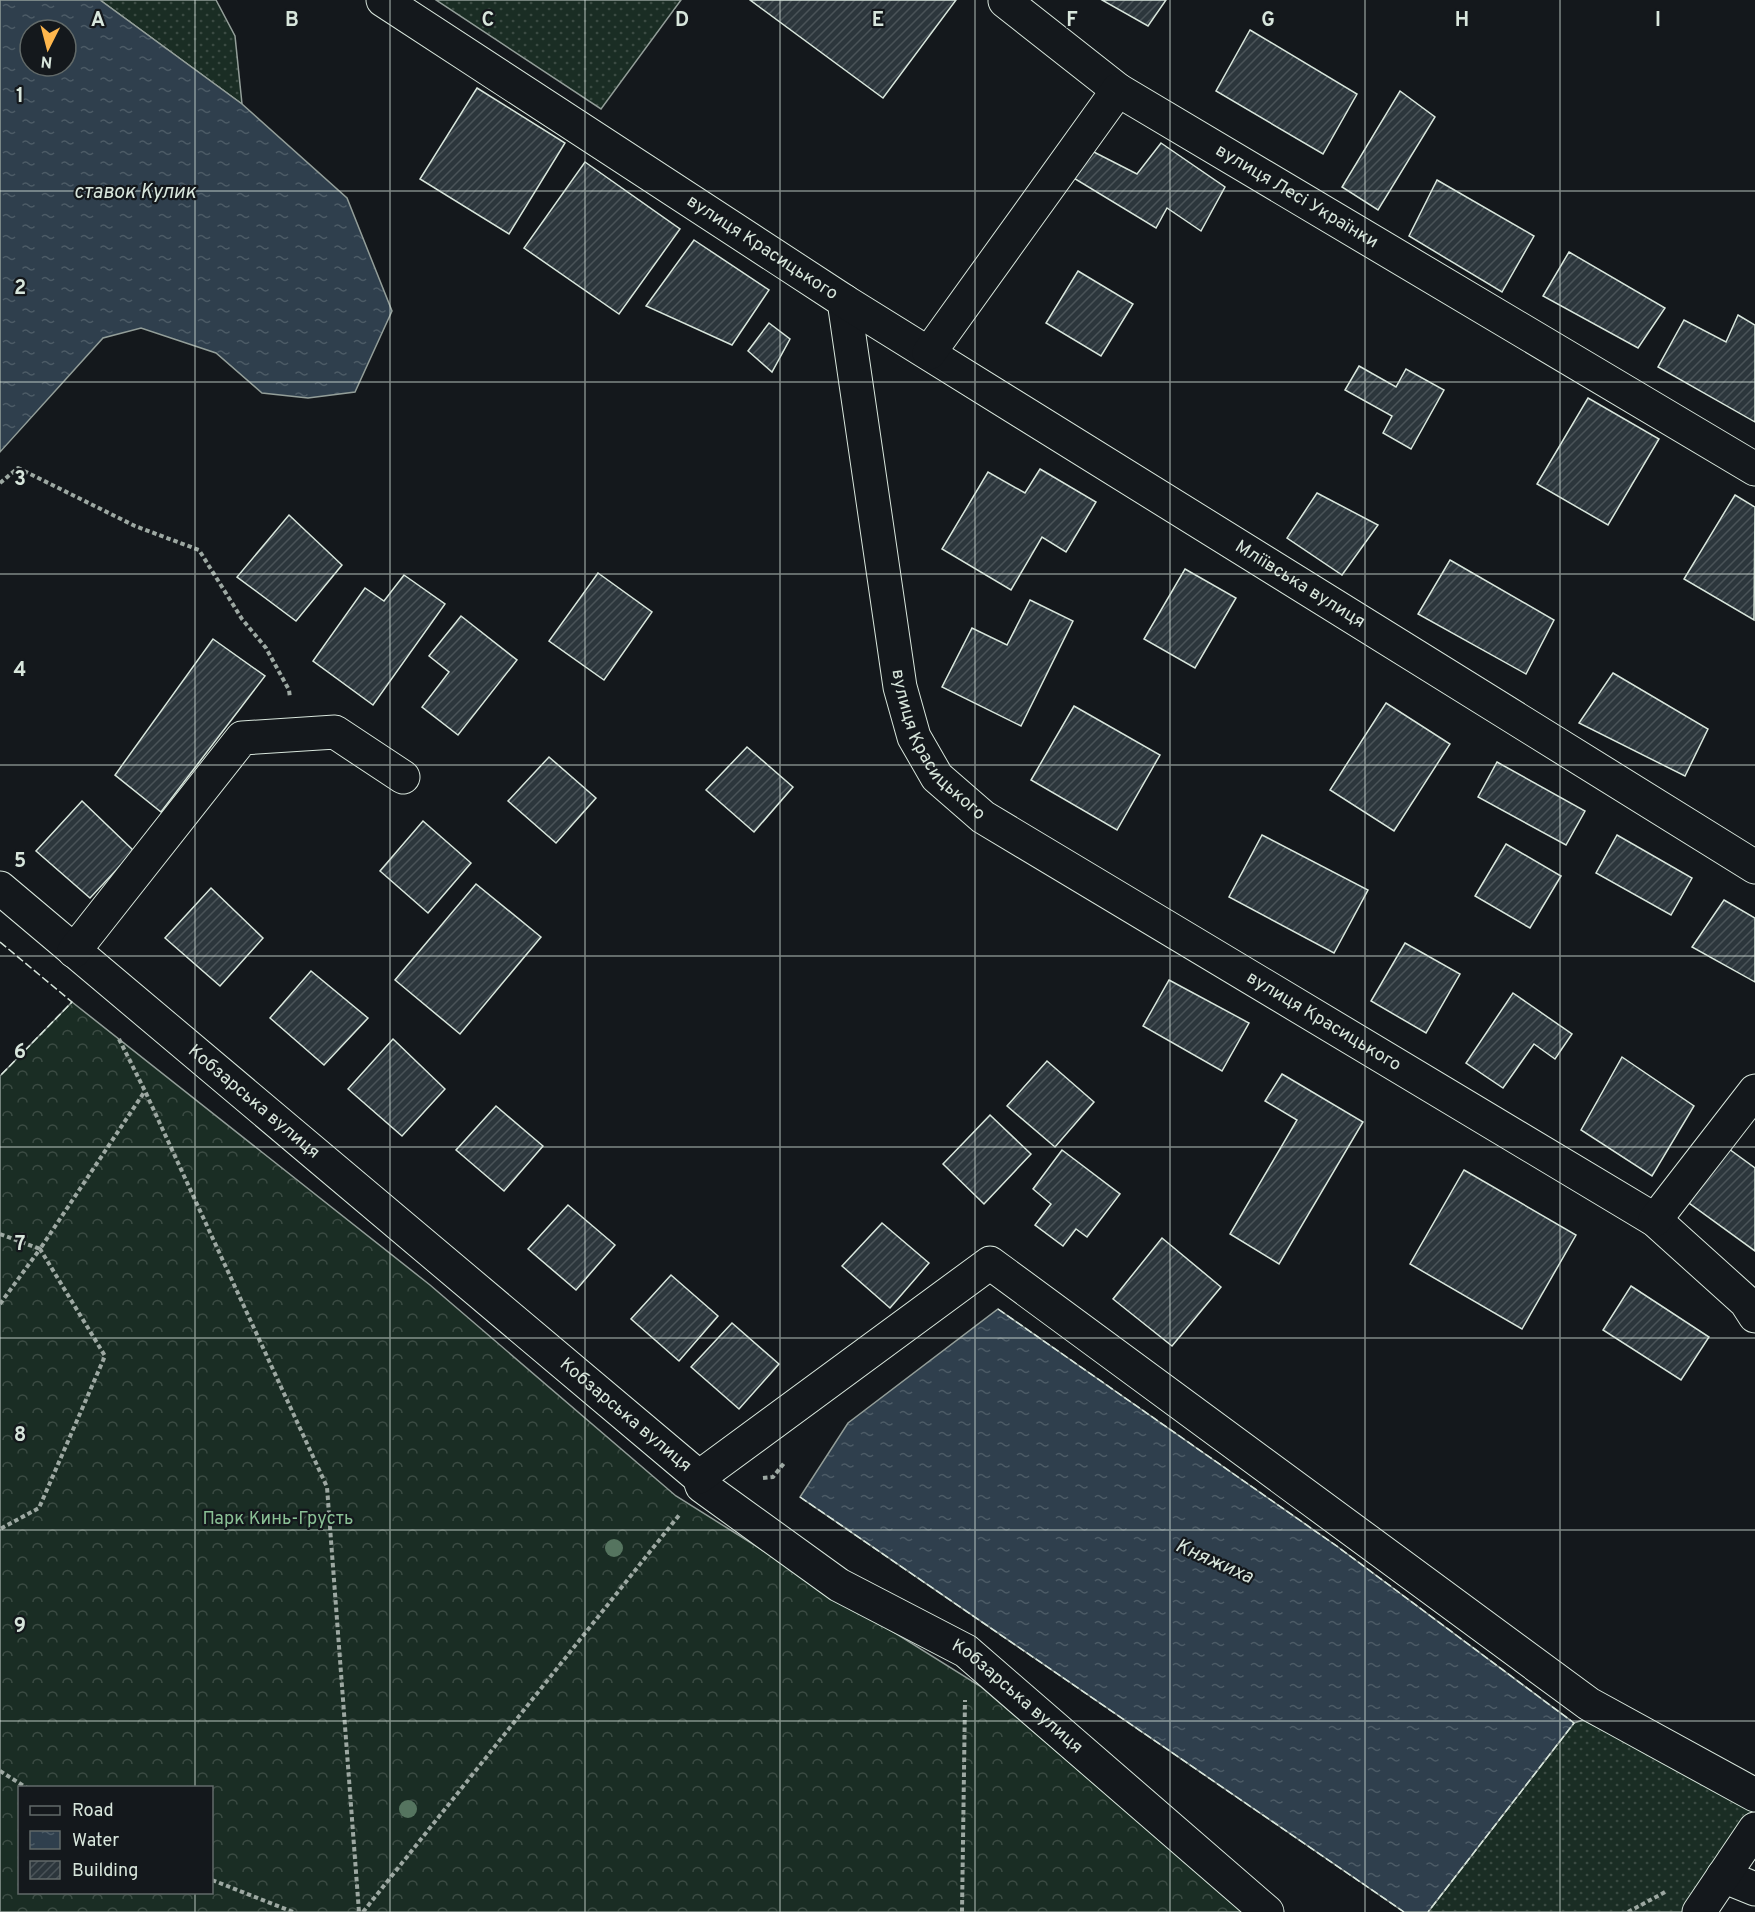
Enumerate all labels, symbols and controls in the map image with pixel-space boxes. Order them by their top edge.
text: A [91,8,105,34]
text: B [285,8,299,34]
text: C [482,8,494,34]
text: D [675,8,689,34]
text: E [872,8,884,34]
text: F [1066,8,1078,34]
text: G [1261,8,1275,34]
text: H [1455,8,1469,34]
text: I [1655,8,1661,34]
north arrow [18,18,78,78]
text: N [40,50,53,71]
text: 1 [16,84,24,110]
street label: вулиця Лесі Українки [1211,139,1382,254]
water label: ставок Кулик [74,180,197,206]
street label: вулиця Красицького [682,190,842,306]
text: 2 [14,276,26,302]
text: 3 [14,467,26,493]
street label: Мліївська вулиця [1231,535,1370,634]
text: 4 [14,658,26,684]
street label: вулиця Красицького [886,668,990,825]
text: 5 [14,849,26,875]
street label: вулиця Красицького [1242,966,1405,1077]
text: 6 [14,1040,26,1066]
street label: Кобзарська вулиця [183,1040,325,1164]
text: 7 [15,1232,25,1258]
street label: Кобзарська вулиця [555,1353,696,1477]
text: 8 [14,1423,26,1449]
park label: Парк Кинь-Грусть [202,1508,354,1531]
water label: Княжиха [1171,1533,1258,1591]
text: 9 [14,1614,26,1640]
street label: Кобзарська вулиця [948,1634,1088,1759]
legend [18,1786,213,1894]
text: Road [72,1800,114,1823]
text: Water [72,1830,119,1853]
text: Building [72,1860,138,1883]

